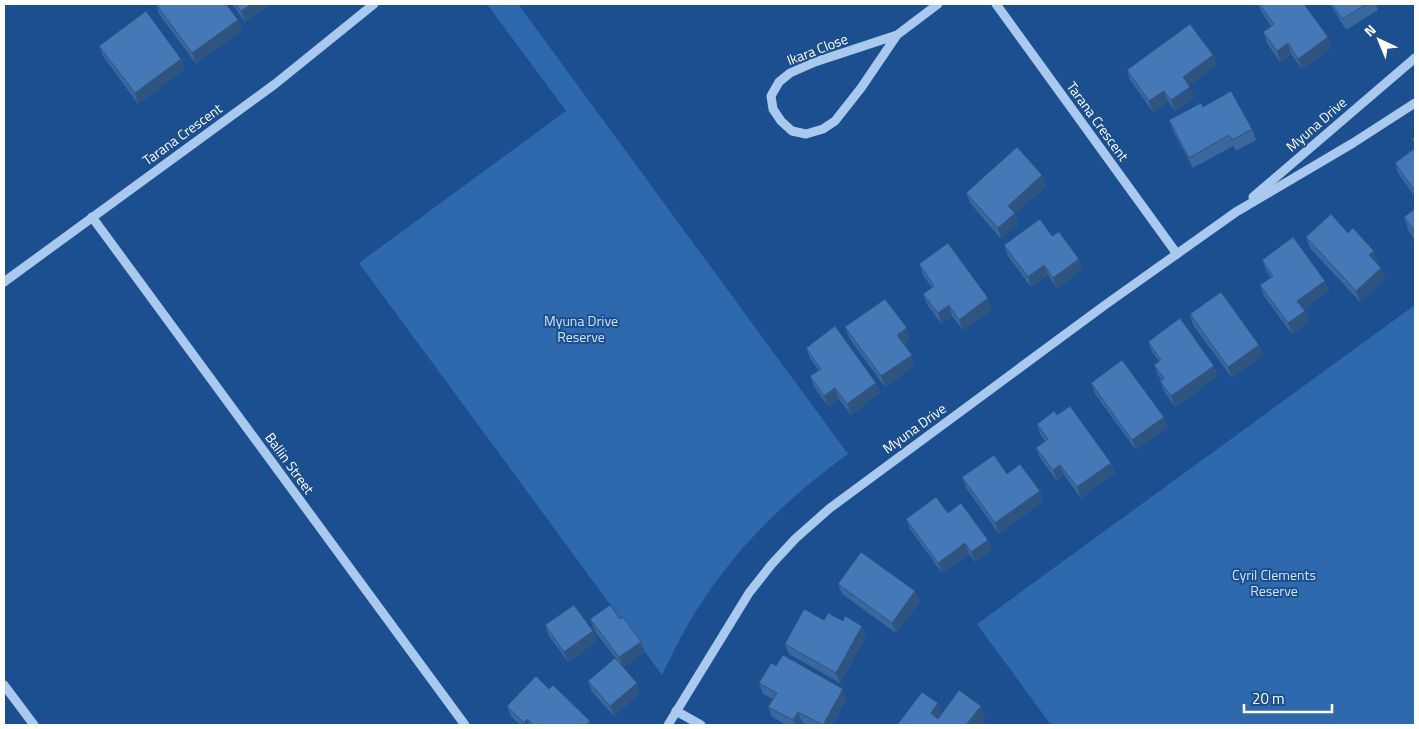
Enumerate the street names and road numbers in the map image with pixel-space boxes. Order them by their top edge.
street label: Ikara Close [783,28,851,70]
street label: Tarana Crescent [1062,77,1134,165]
street label: Myuna Drive [1281,92,1351,156]
street label: Tarana Crescent [138,98,226,170]
street label: Myuna Drive [878,398,950,458]
street label: Ballin Street [260,428,320,498]

